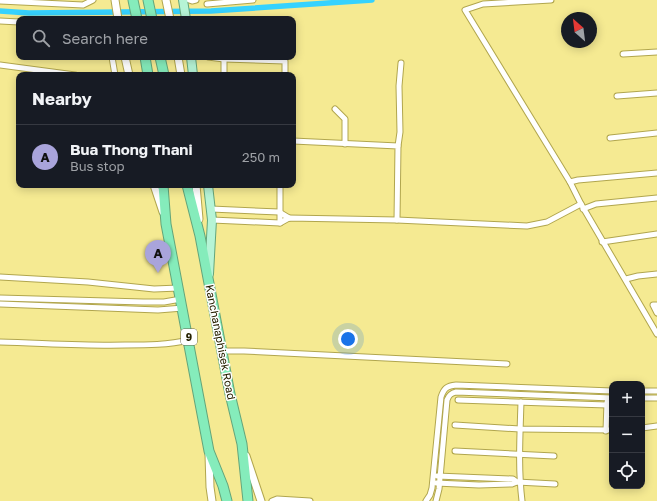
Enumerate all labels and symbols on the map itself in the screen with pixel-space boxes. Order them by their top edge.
north arrow [561,12,597,48]
pin: A [145,240,171,273]
street label: Kanchanaphisek Road [203,283,239,401]
road number: 9 [181,329,197,345]
your location [338,329,358,349]

